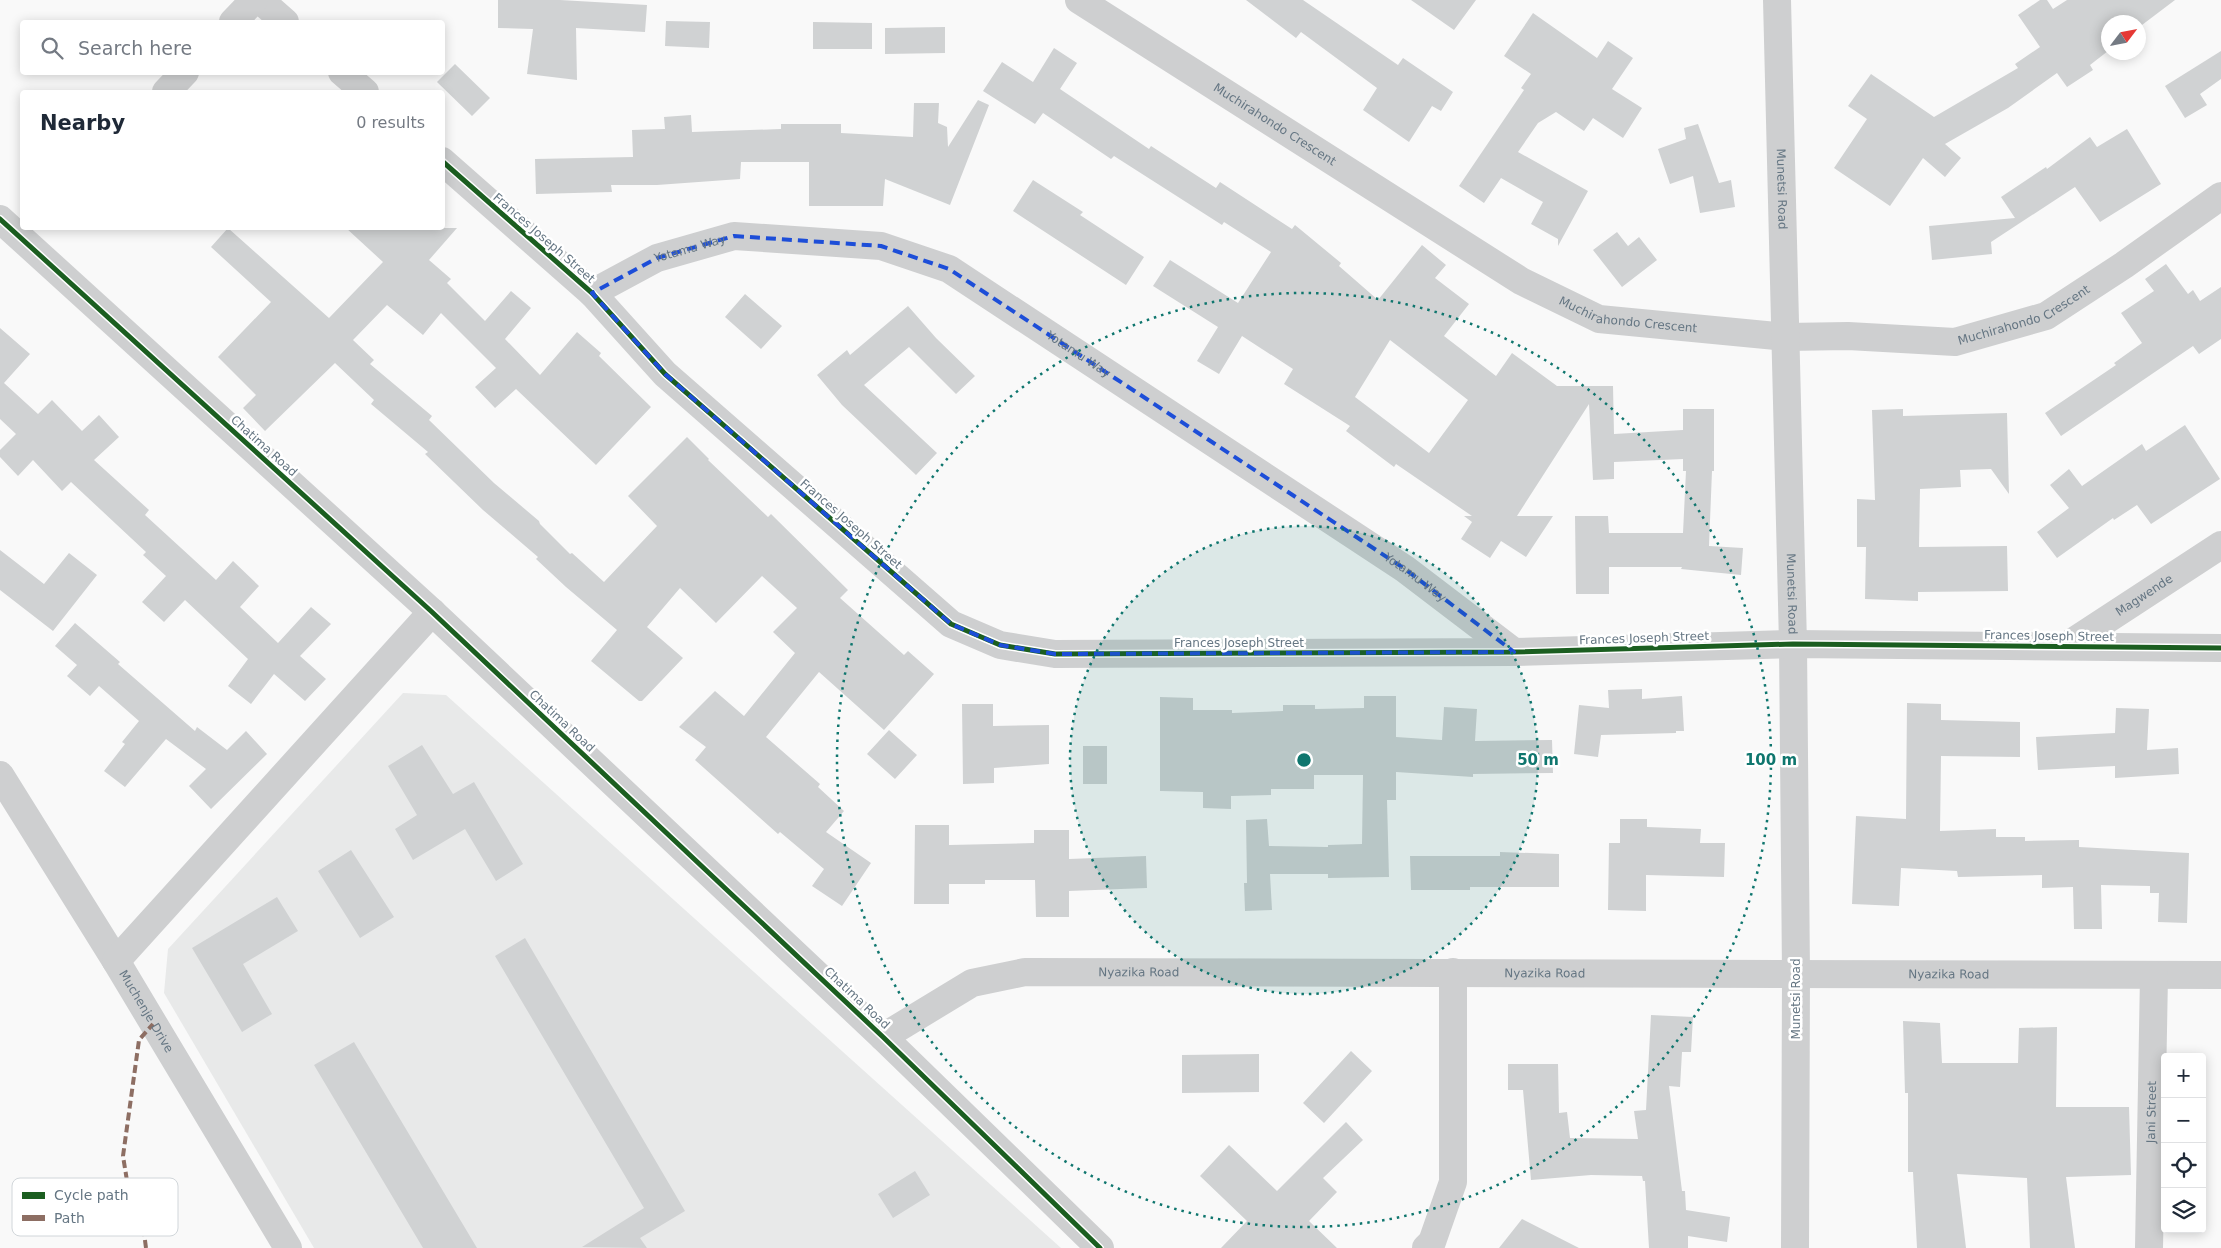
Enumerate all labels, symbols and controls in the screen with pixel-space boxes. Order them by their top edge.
north arrow [2101,15,2146,60]
search box [20,20,445,75]
icon: search [38,34,66,62]
text: Search here [78,37,192,59]
street label: Muchirahondo Crescent [1211,80,1339,169]
text: Nearby [40,111,125,135]
text: 0 results [356,113,425,132]
street label: Munetsi Road [1774,148,1790,230]
street label: Frances Joseph Street [490,190,598,286]
street label: Yotamu Way [651,232,727,266]
street label: Muchirahondo Crescent [1956,282,2093,348]
street label: Muchirahondo Crescent [1557,294,1698,335]
street label: Yotamu Way [1043,327,1113,380]
street label: Chatima Road [228,413,300,479]
street label: Frances Joseph Street [797,476,905,572]
street label: Yotamu Way [1380,550,1449,605]
street label: Munetsi Road [1784,553,1800,635]
street label: Magwende [2113,572,2175,619]
street label: Frances Joseph Street [1984,628,2114,644]
street label: Frances Joseph Street [1579,629,1709,647]
street label: Frances Joseph Street [1174,636,1304,650]
street label: Chatima Road [526,687,598,755]
centre of rings [1295,751,1313,769]
text: 50 m [1517,751,1559,769]
text: 100 m [1745,751,1797,769]
street label: Munetsi Road [1789,958,1803,1040]
street label: Chatima Road [821,964,893,1032]
street label: Nyazika Road [1098,965,1179,979]
street label: Nyazika Road [1504,966,1585,980]
street label: Nyazika Road [1908,967,1989,981]
street label: Muchenje Drive [116,968,176,1055]
map controls [2161,1053,2206,1233]
button: + [2161,1053,2206,1098]
street label: Jani Street [2144,1081,2159,1144]
button: − [2161,1098,2206,1143]
button: locate [2161,1143,2206,1188]
legend [12,1178,178,1236]
text: Cycle path [54,1187,129,1203]
button: layers [2161,1188,2206,1233]
text: Path [54,1210,85,1226]

